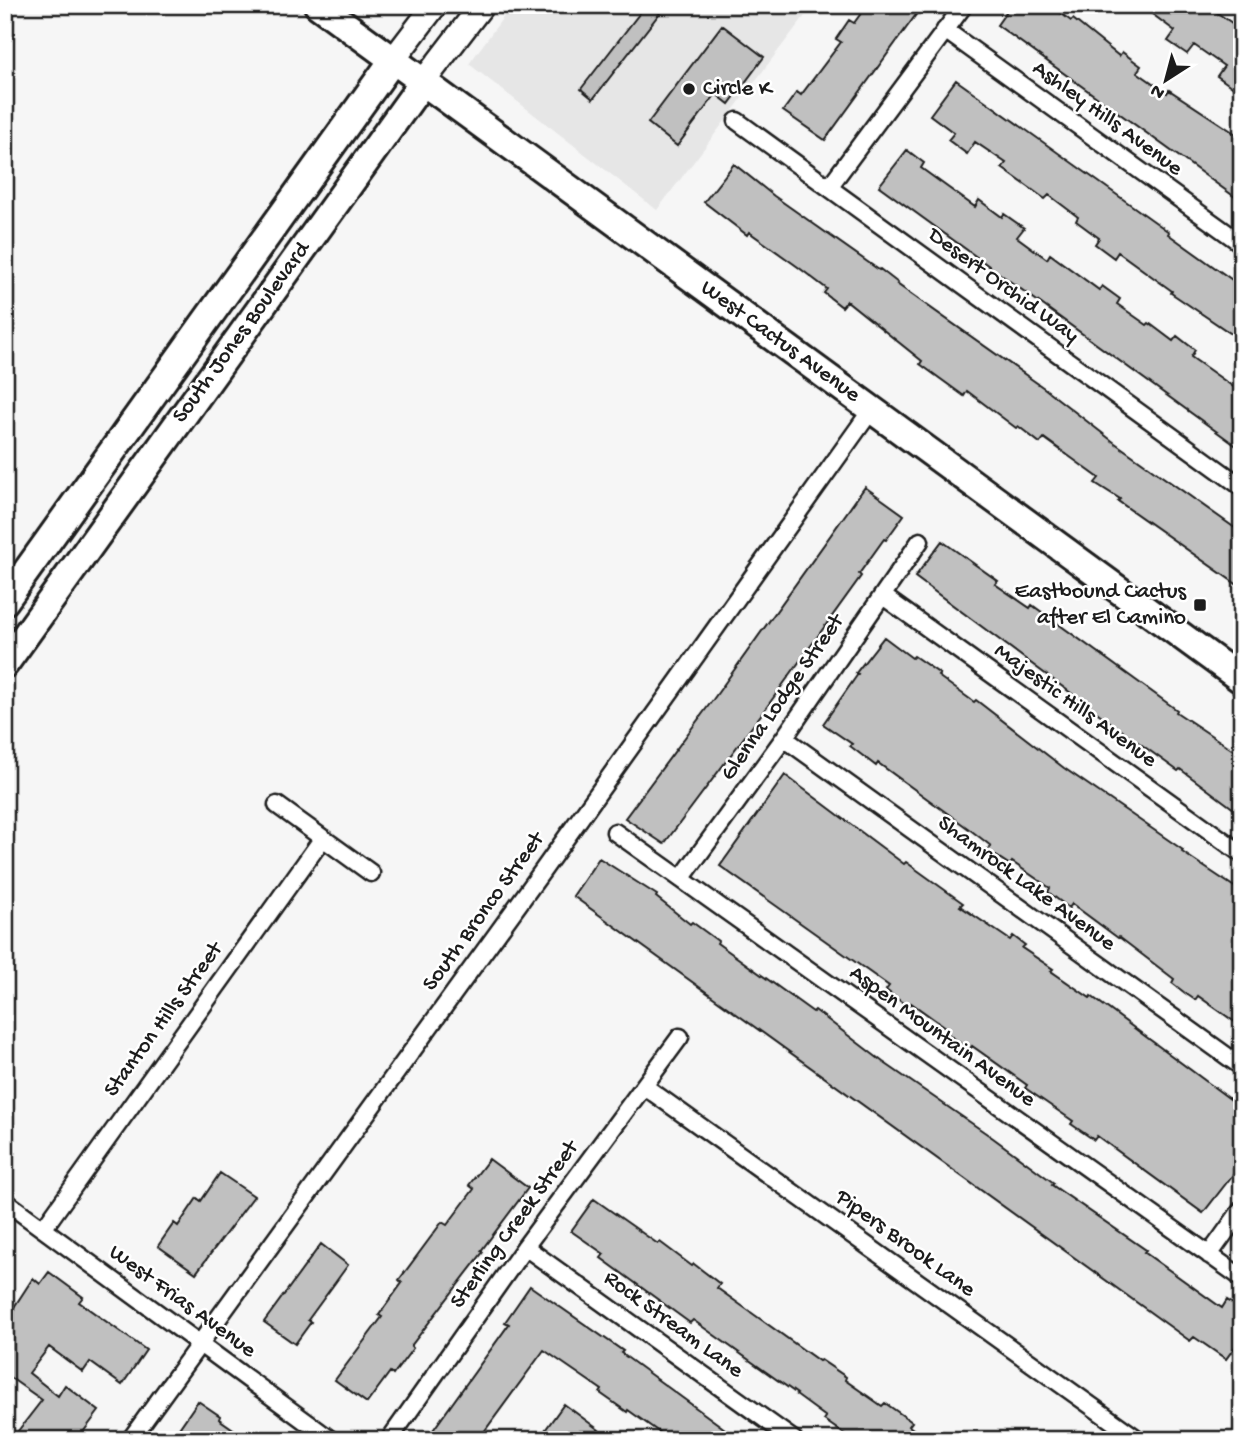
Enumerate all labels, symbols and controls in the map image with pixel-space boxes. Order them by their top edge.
north arrow [1132,46,1202,116]
street label: Ashley Hills Avenue [1026,55,1188,183]
place label: Circle K [703,76,774,103]
text: N [1146,78,1170,104]
marker: Circle K [681,81,697,97]
street label: Desert Orchid Way [921,221,1084,350]
street label: South Jones Boulevard [167,236,318,429]
street label: West Cactus Avenue [695,275,866,410]
place label: Eastbound Cactus after El Camino [1015,579,1187,632]
marker: Eastbound Cactus after El Camino [1192,597,1208,613]
street label: Glenna Lodge Street [715,608,852,786]
street label: Majestic Hills Avenue [988,638,1163,775]
street label: Shamrock Lake Avenue [932,810,1121,958]
street label: South Bronco Street [417,826,552,997]
street label: Stanton Hills Street [99,936,230,1103]
street label: Aspen Mountain Avenue [843,960,1041,1114]
street label: Sterling Creek Street [445,1134,586,1314]
street label: Pipers Brook Lane [829,1184,981,1304]
street label: West Frias Avenue [103,1240,262,1365]
street label: Rock Stream Lane [598,1265,749,1385]

